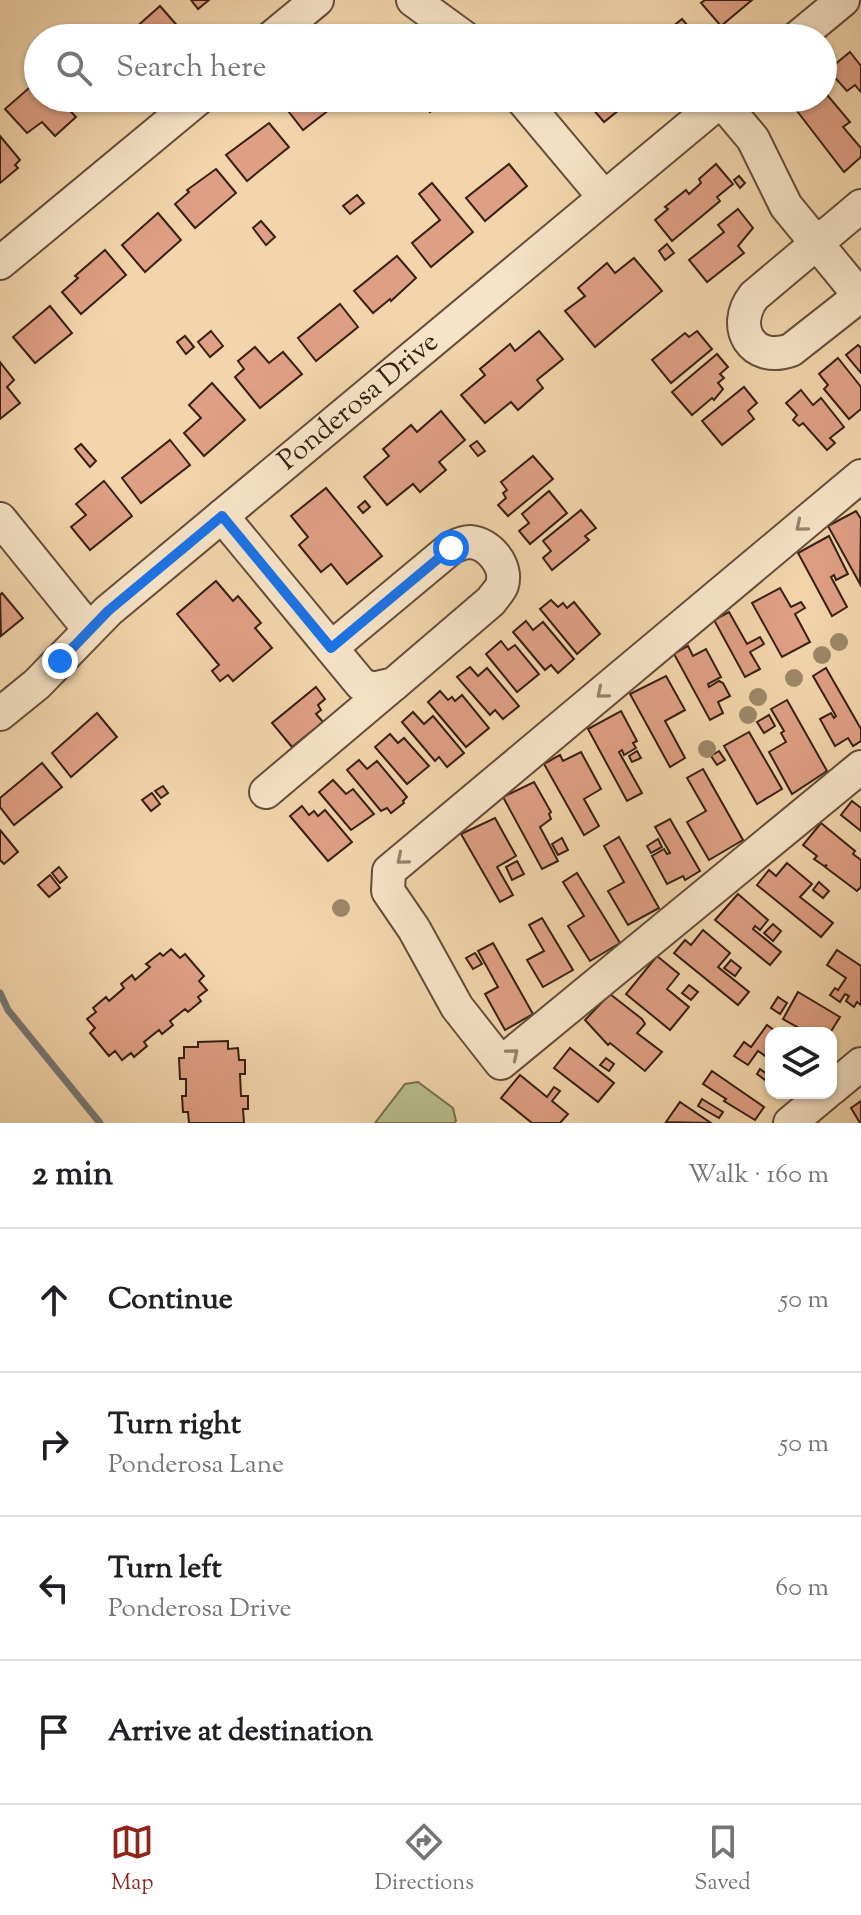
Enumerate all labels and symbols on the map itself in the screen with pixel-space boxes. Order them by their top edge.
street label: Ponderosa Drive [270,323,448,481]
one-way arrow [796,516,810,531]
route start [433,530,469,566]
route end [42,643,78,679]
one-way arrow [596,683,611,698]
one-way arrow [396,850,411,864]
one-way arrow [504,1049,519,1063]

